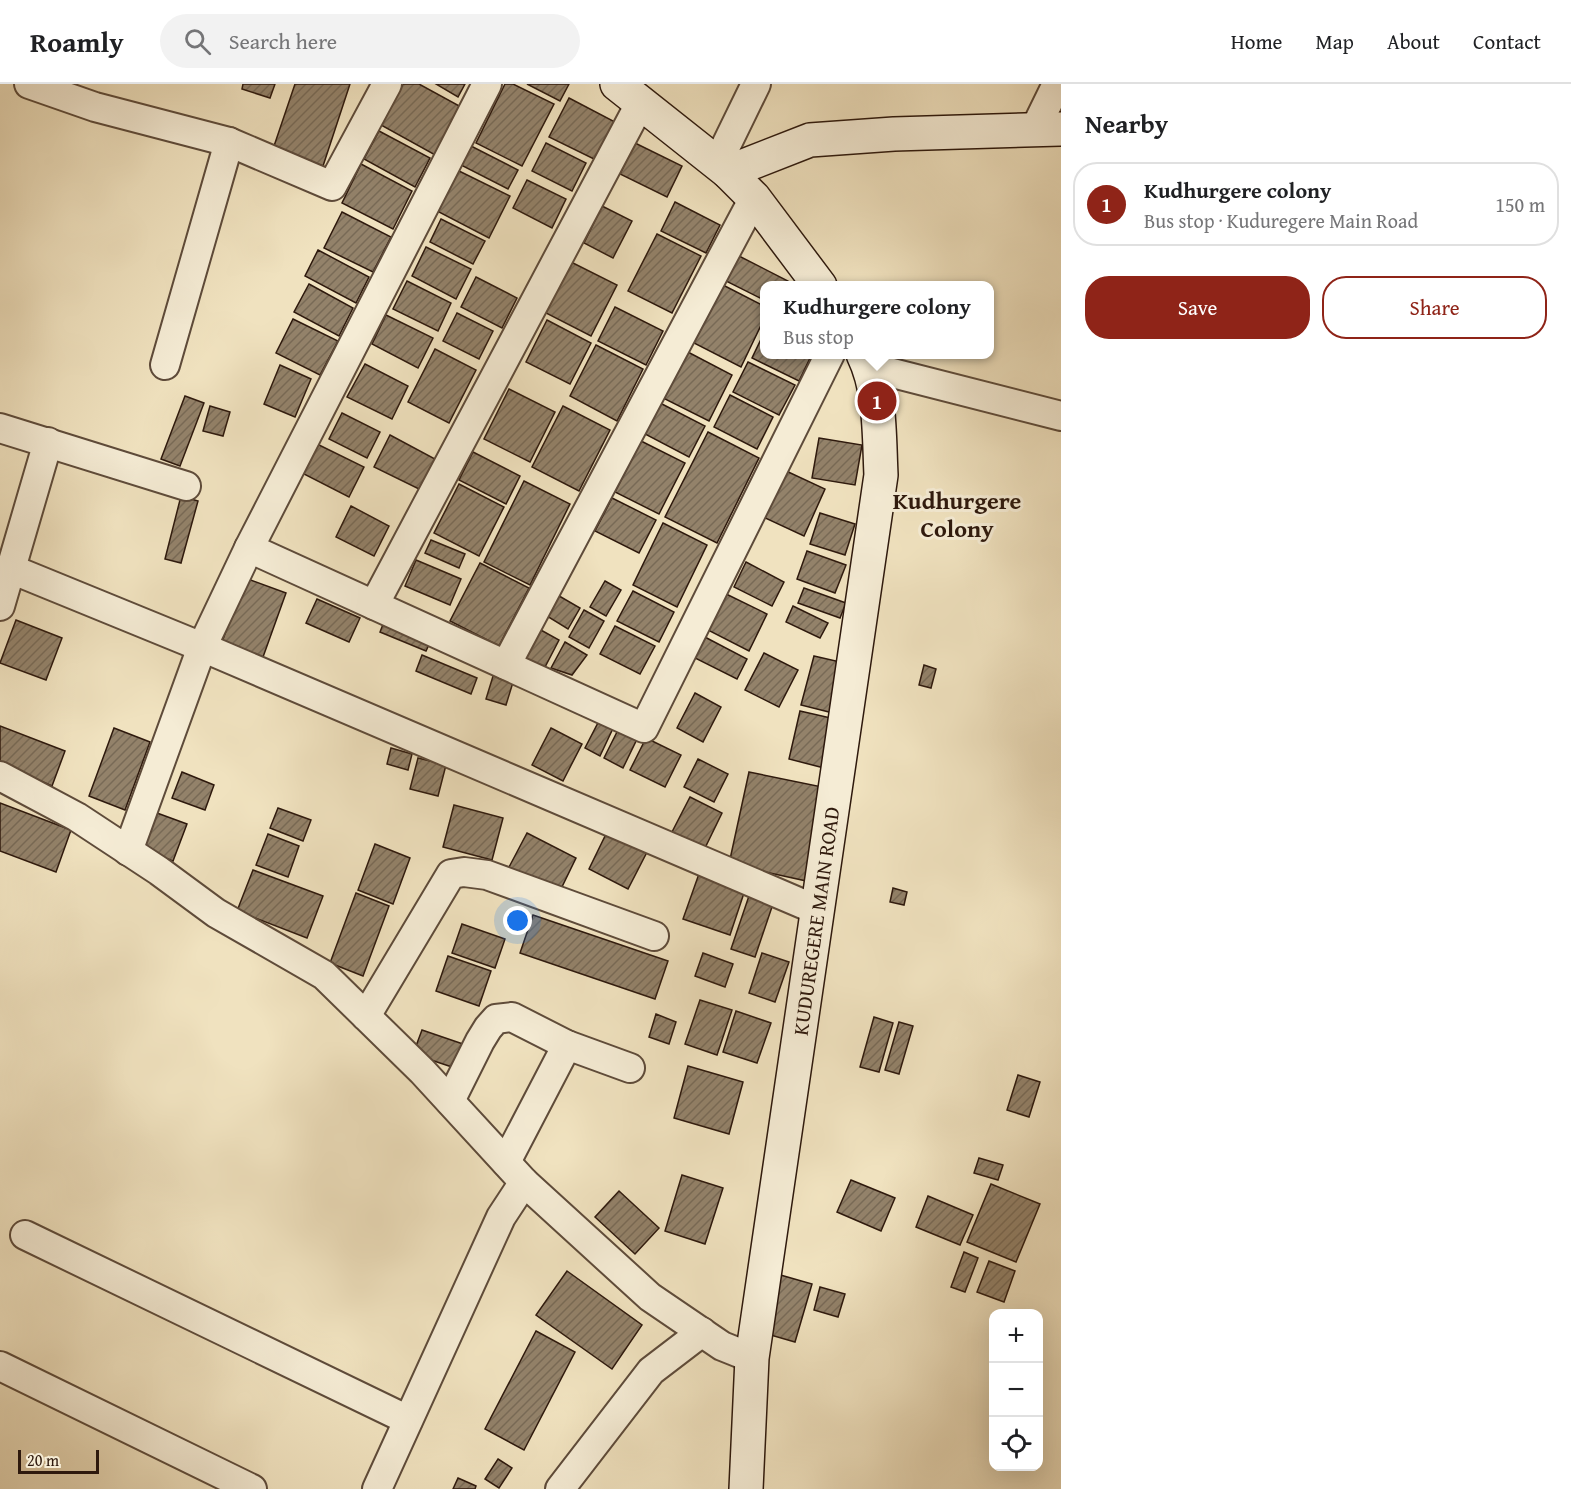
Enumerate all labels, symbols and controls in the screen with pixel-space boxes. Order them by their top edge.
search box [160,14,580,68]
text: Roamly [30,21,124,62]
icon: search [181,25,214,58]
text: Search here [229,25,337,57]
text: Home [1231,26,1282,57]
text: Map [1315,26,1354,57]
text: About [1387,26,1440,57]
text: Contact [1473,26,1541,57]
text: Nearby [1085,104,1168,143]
text: Kudhurgere colony [1144,174,1331,206]
text: 1 [1101,190,1112,219]
text: 150 m [1495,190,1545,219]
text: Bus stop · Kuduregere Main Road [1144,206,1418,235]
button: Save [1085,276,1310,339]
button: Share [1322,276,1547,339]
popup [760,281,994,359]
text: Kudhurgere colony [783,290,971,322]
text: Bus stop [783,322,854,351]
pin: 1 [858,378,896,424]
district label: Kudhurgere Colony [893,483,1021,546]
street label: KUDUREGERE MAIN ROAD [785,805,847,1037]
your location [503,906,532,935]
map controls [989,1309,1043,1471]
button: + [989,1309,1043,1363]
button: − [989,1363,1043,1417]
button: locate [989,1417,1043,1471]
scale bar [18,1447,99,1474]
text: 20 m [27,1448,59,1472]

